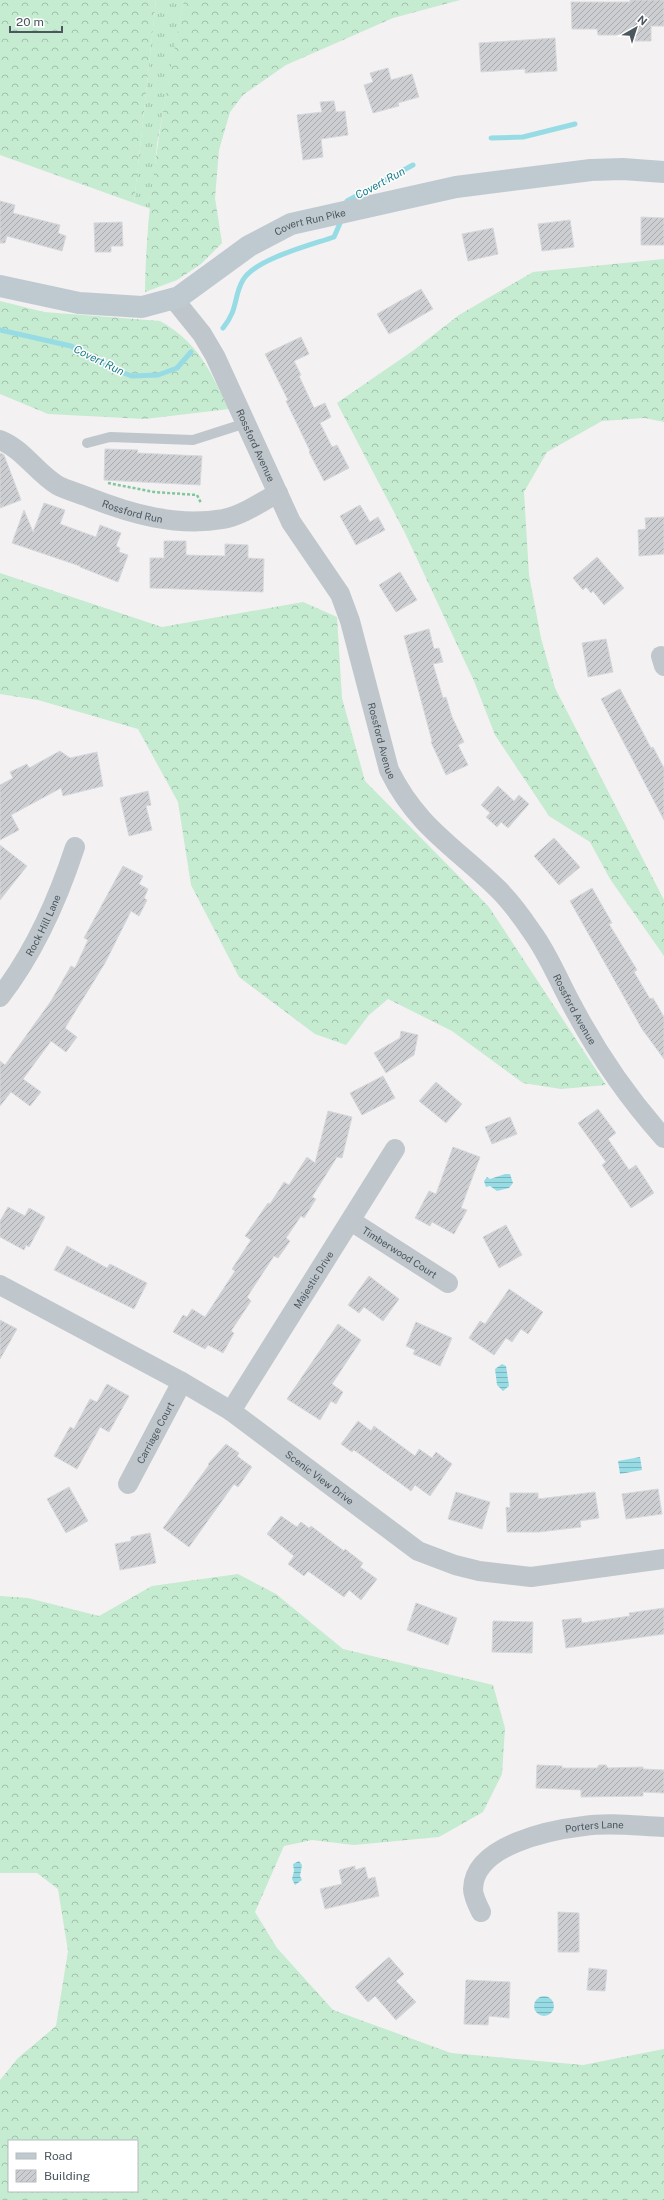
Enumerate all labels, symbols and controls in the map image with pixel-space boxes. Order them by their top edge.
scale bar [10,8,62,34]
north arrow [616,8,656,48]
text: N [635,13,649,28]
text: 20 m [16,15,44,29]
water label: Covert Run [353,165,407,201]
street label: Covert Run Pike [272,206,347,238]
water label: Covert Run [72,343,126,377]
street label: Rossford Avenue [234,407,278,484]
street label: Rossford Run [100,497,164,525]
street label: Rossford Avenue [366,701,399,781]
street label: Rock Hill Lane [23,892,63,958]
street label: Rossford Avenue [551,972,599,1047]
street label: Timberwood Court [360,1224,440,1281]
street label: Majestic Drive [291,1248,336,1311]
street label: Carriage Court [134,1400,176,1466]
street label: Scenic View Drive [283,1448,357,1507]
street label: Porters Lane [564,1818,624,1835]
legend [8,2140,138,2192]
text: Road [44,2149,72,2163]
text: Building [44,2169,90,2183]

